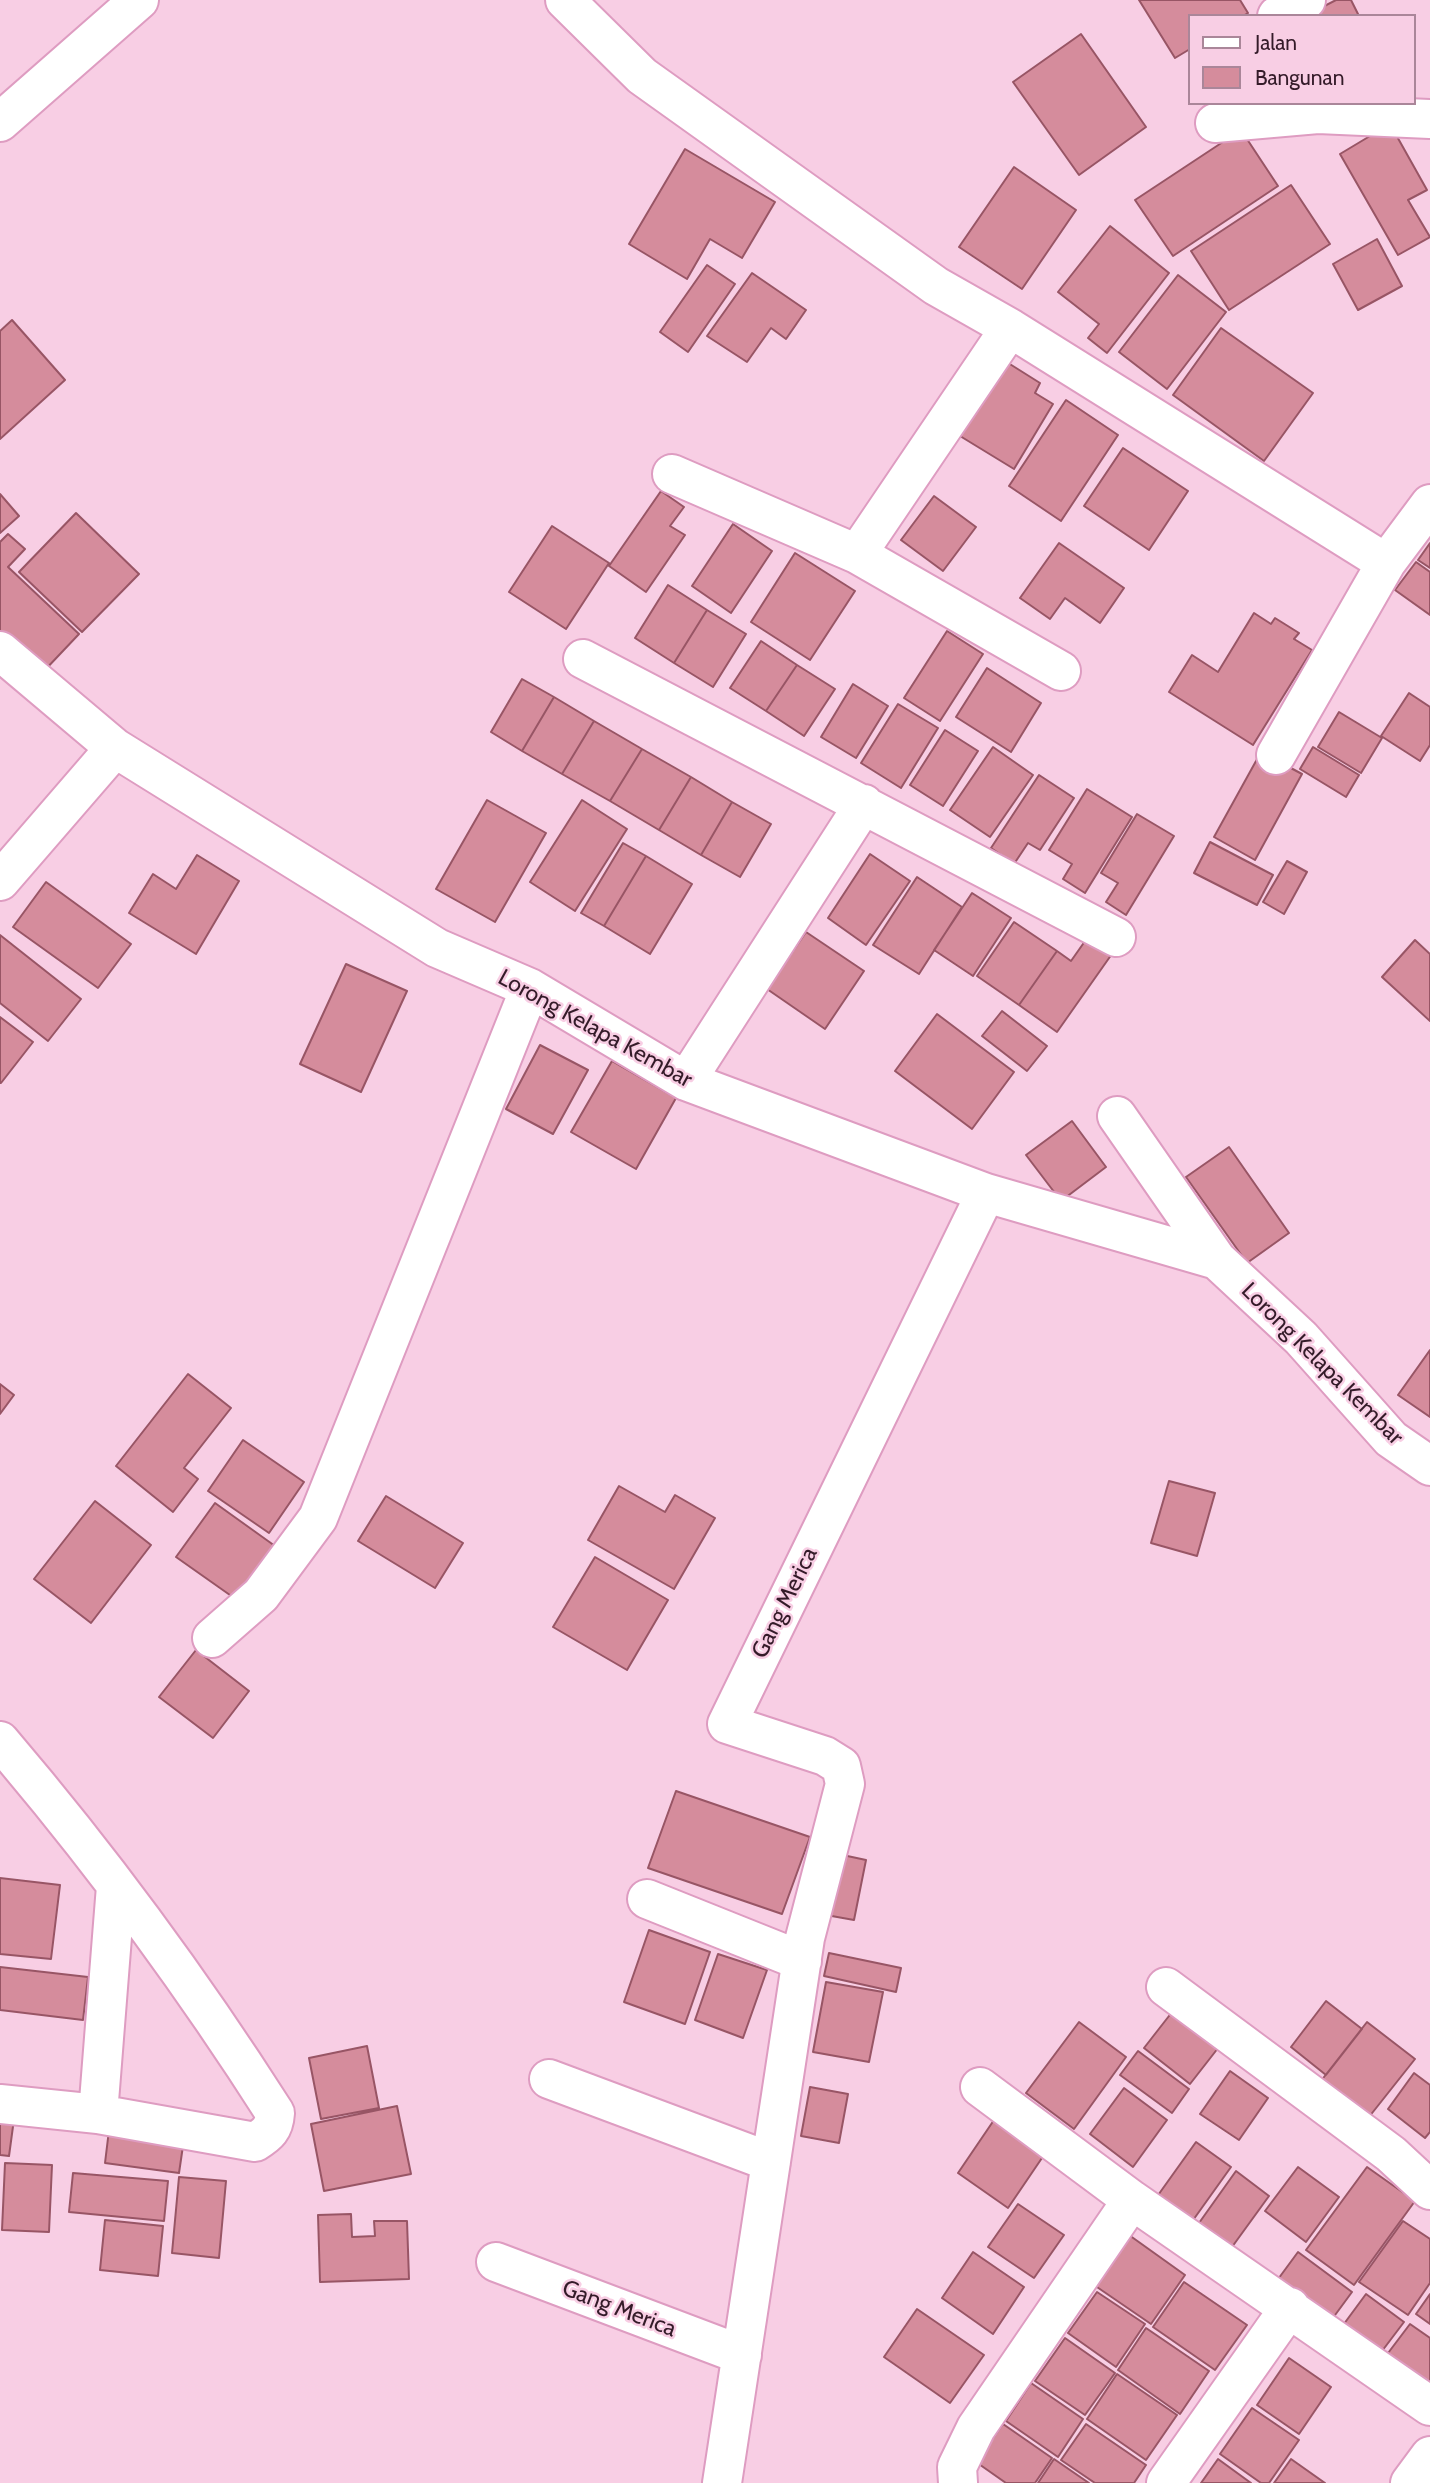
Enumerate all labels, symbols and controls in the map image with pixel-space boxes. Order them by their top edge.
legend [1188,14,1416,105]
text: Jalan [1255,30,1297,55]
text: Bangunan [1255,65,1344,90]
street label: Lorong Kelapa Kembar [493,964,697,1094]
street label: Lorong Kelapa Kembar [1235,1277,1409,1451]
street label: Gang Merica [746,1543,824,1663]
street label: Gang Merica [558,2275,680,2343]

